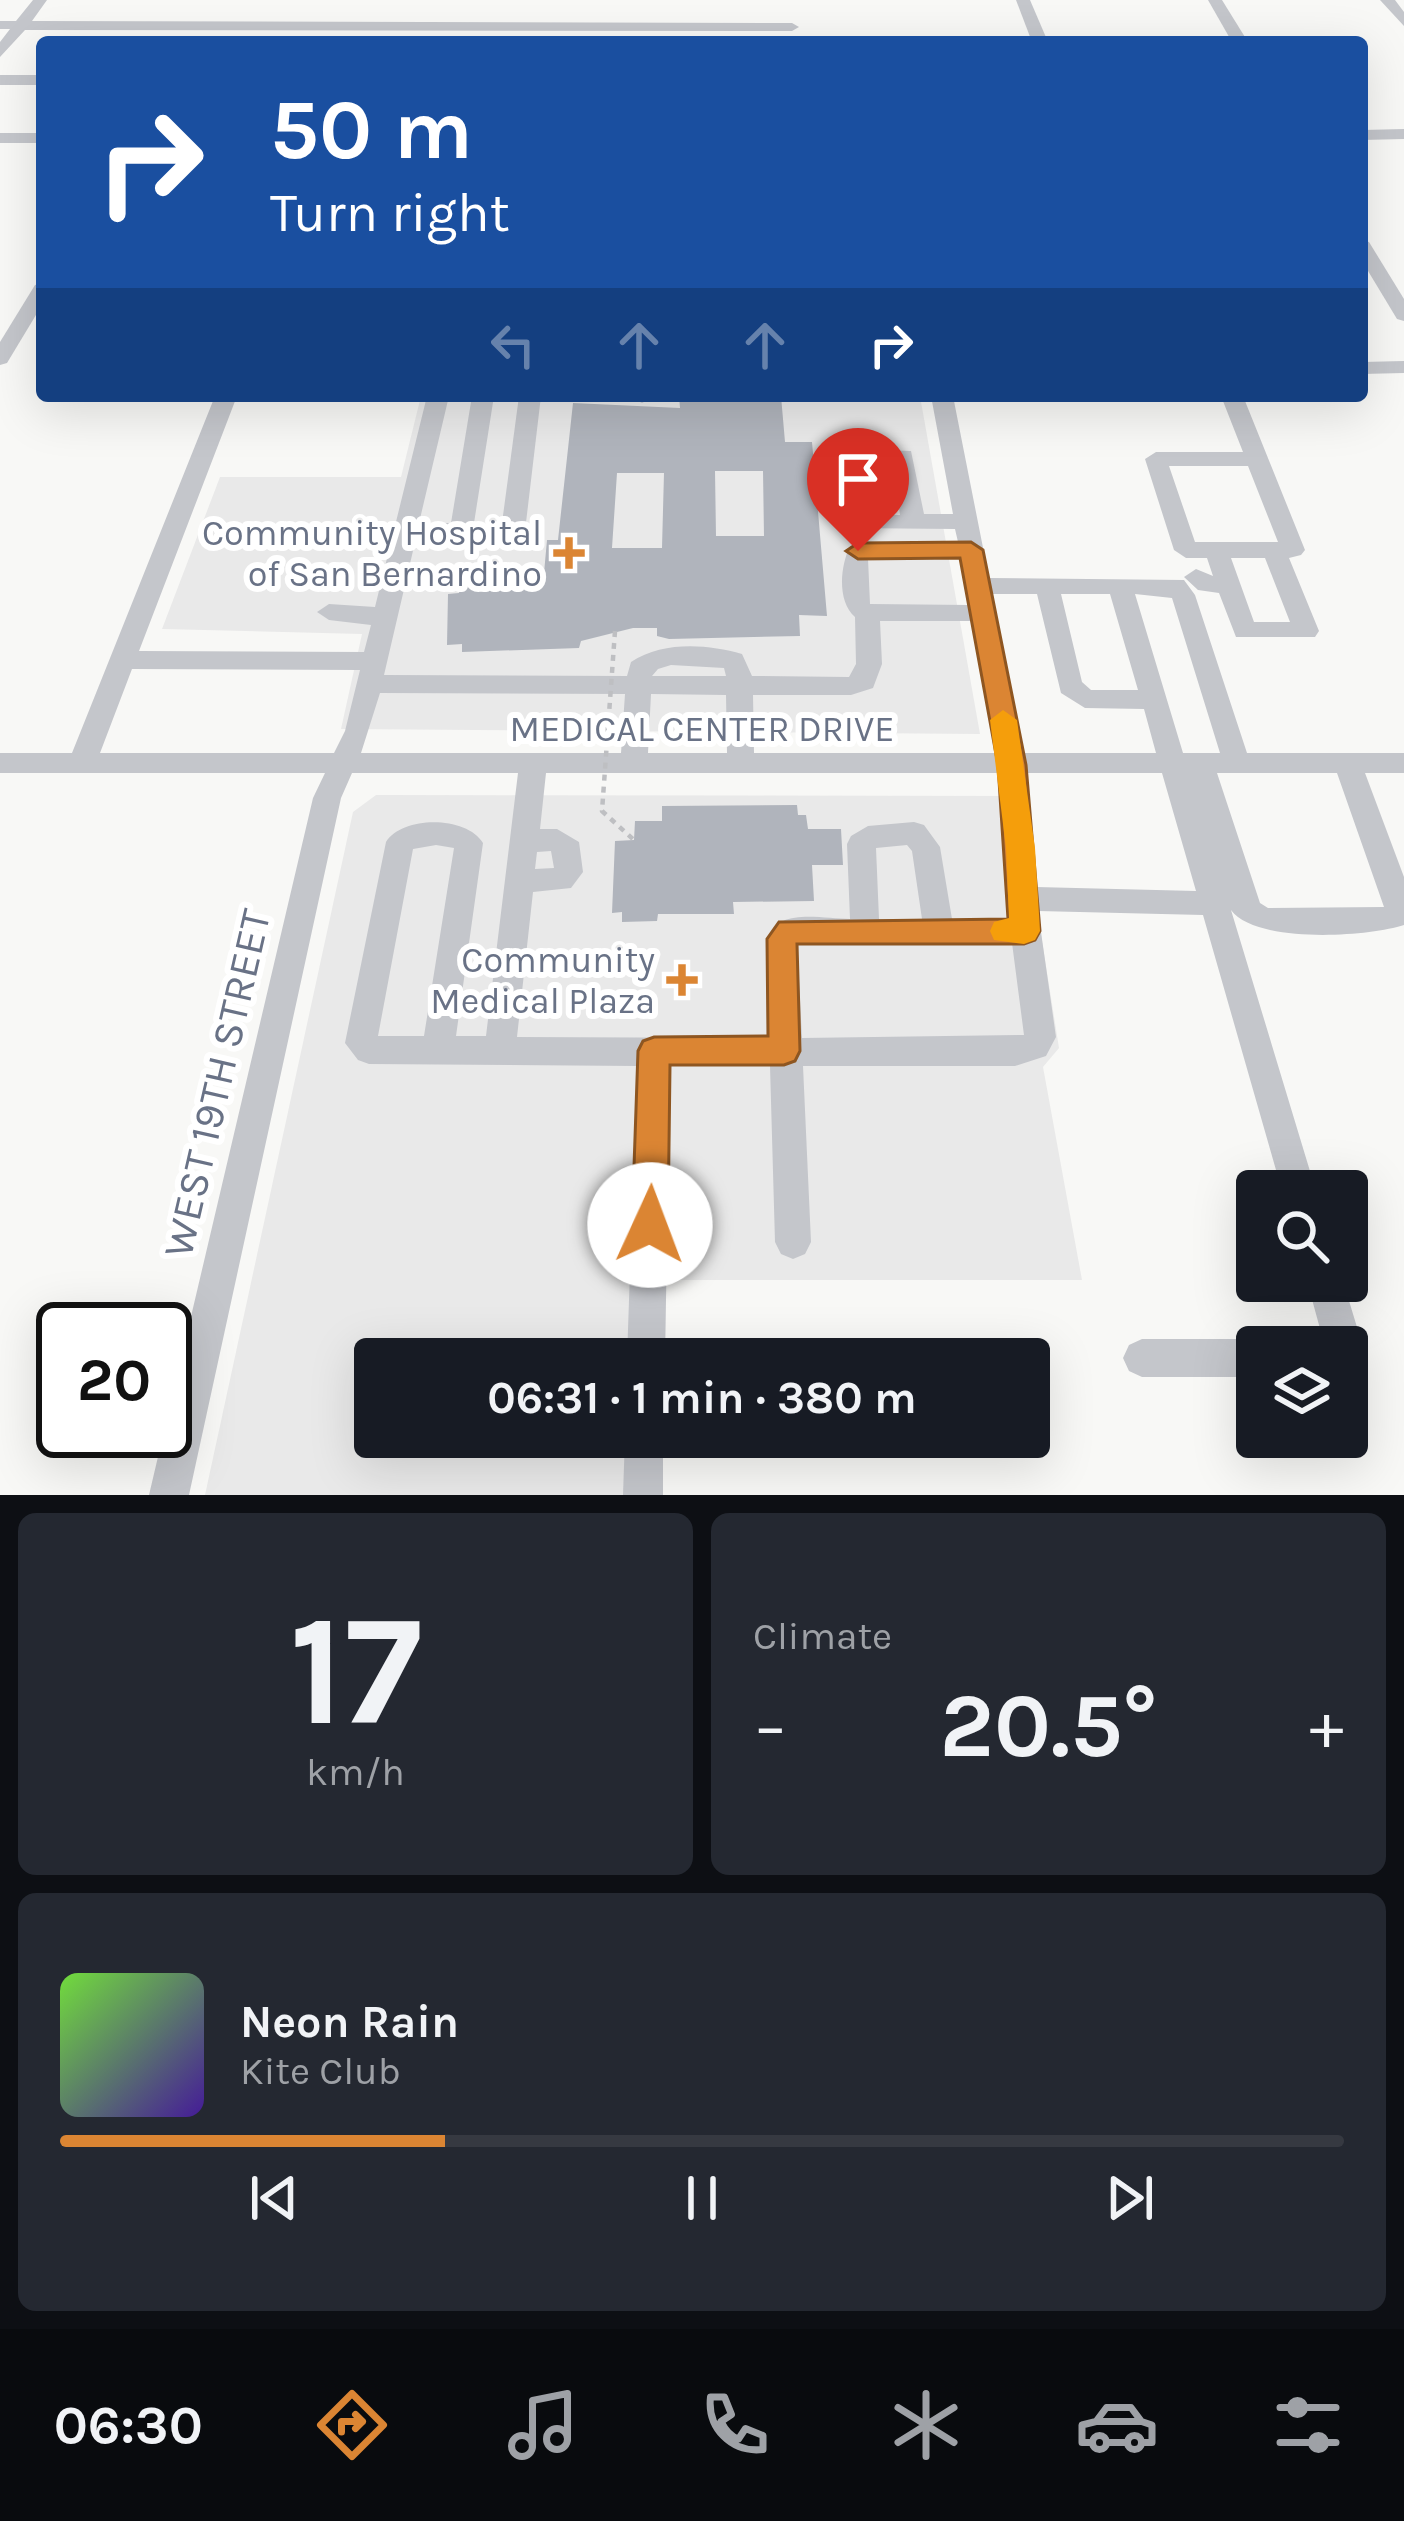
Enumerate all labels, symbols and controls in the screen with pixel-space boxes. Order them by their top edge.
text: 50 m [270,81,473,179]
icon: right [72,84,228,240]
text: Turn right [270,181,510,245]
icon: left [480,312,546,378]
icon: ahead [606,312,672,378]
icon: ahead [732,312,798,378]
icon: right [858,312,924,378]
pin [807,428,909,551]
icon: arrive [825,446,891,512]
place label: Community Hospital of San Bernardino [202,512,542,595]
marker: Community Hospital of San Bernardino [553,537,585,569]
street label: MEDICAL CENTER DRIVE [510,708,894,750]
street label: WEST 19TH STREET [153,905,281,1262]
place label: Community Medical Plaza [430,939,655,1022]
marker: Community Medical Plaza [666,964,698,996]
position arrow [587,1162,713,1288]
map controls [1236,1170,1368,1458]
button: search [1236,1170,1368,1302]
speed limit sign: 20 [36,1302,192,1458]
button: layers [1236,1326,1368,1458]
text: 06:31 · 1 min · 380 m [487,1372,917,1424]
text: 17 [289,1580,422,1762]
text: Climate [753,1613,892,1659]
text: 20.5° [939,1673,1158,1779]
text: − [753,1687,788,1765]
text: + [1309,1687,1344,1765]
text: km/h [306,1749,405,1795]
text: Neon Rain [240,1996,459,2048]
text: Kite Club [240,2048,401,2094]
icon: previous [241,2165,307,2231]
icon: pause [669,2165,735,2231]
icon: next [1097,2165,1163,2231]
icon: directions [310,2383,394,2467]
icon: music [501,2383,585,2467]
icon: phone [693,2383,777,2467]
icon: climate [884,2383,968,2467]
icon: car [1075,2383,1159,2467]
icon: filters [1266,2383,1350,2467]
text: 06:30 [54,2393,203,2457]

